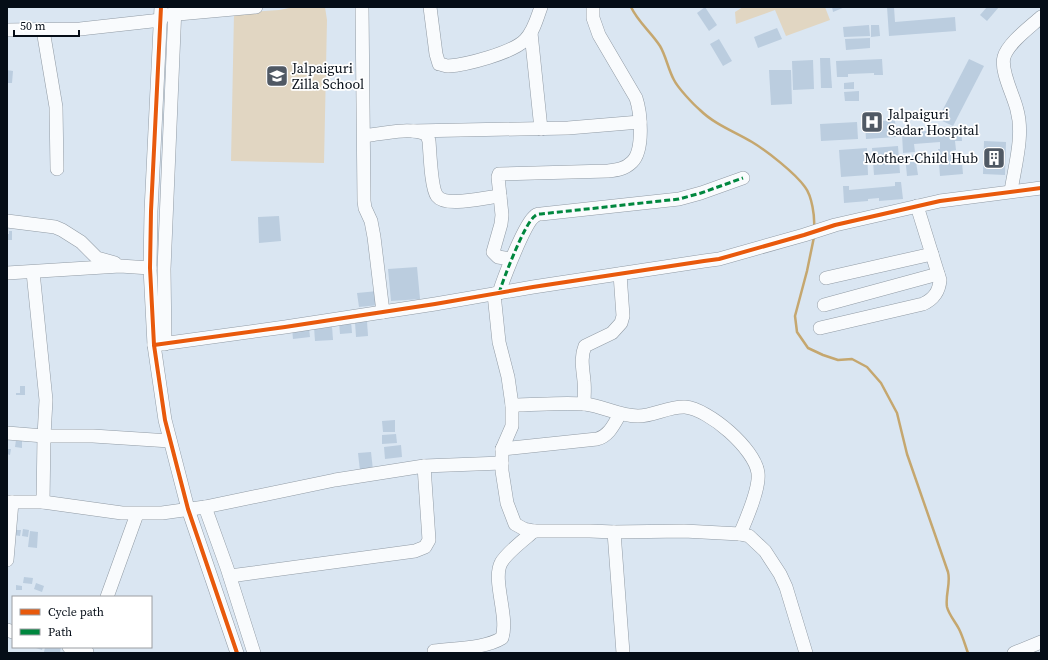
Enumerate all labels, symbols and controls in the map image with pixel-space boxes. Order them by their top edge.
scale bar [14,12,79,38]
text: 50 m [20,18,46,34]
place label: Jalpaiguri Zilla School [291,58,364,94]
school or university icon: Jalpaiguri Zilla School [264,63,290,89]
place label: Jalpaiguri Sadar Hospital [887,104,979,140]
hospital icon: Jalpaiguri Sadar Hospital [859,109,885,135]
building icon: Mother-Child Hub [981,145,1007,171]
place label: Mother-Child Hub [864,148,978,168]
legend [12,596,152,648]
text: Cycle path [48,604,104,620]
text: Path [48,624,72,640]

